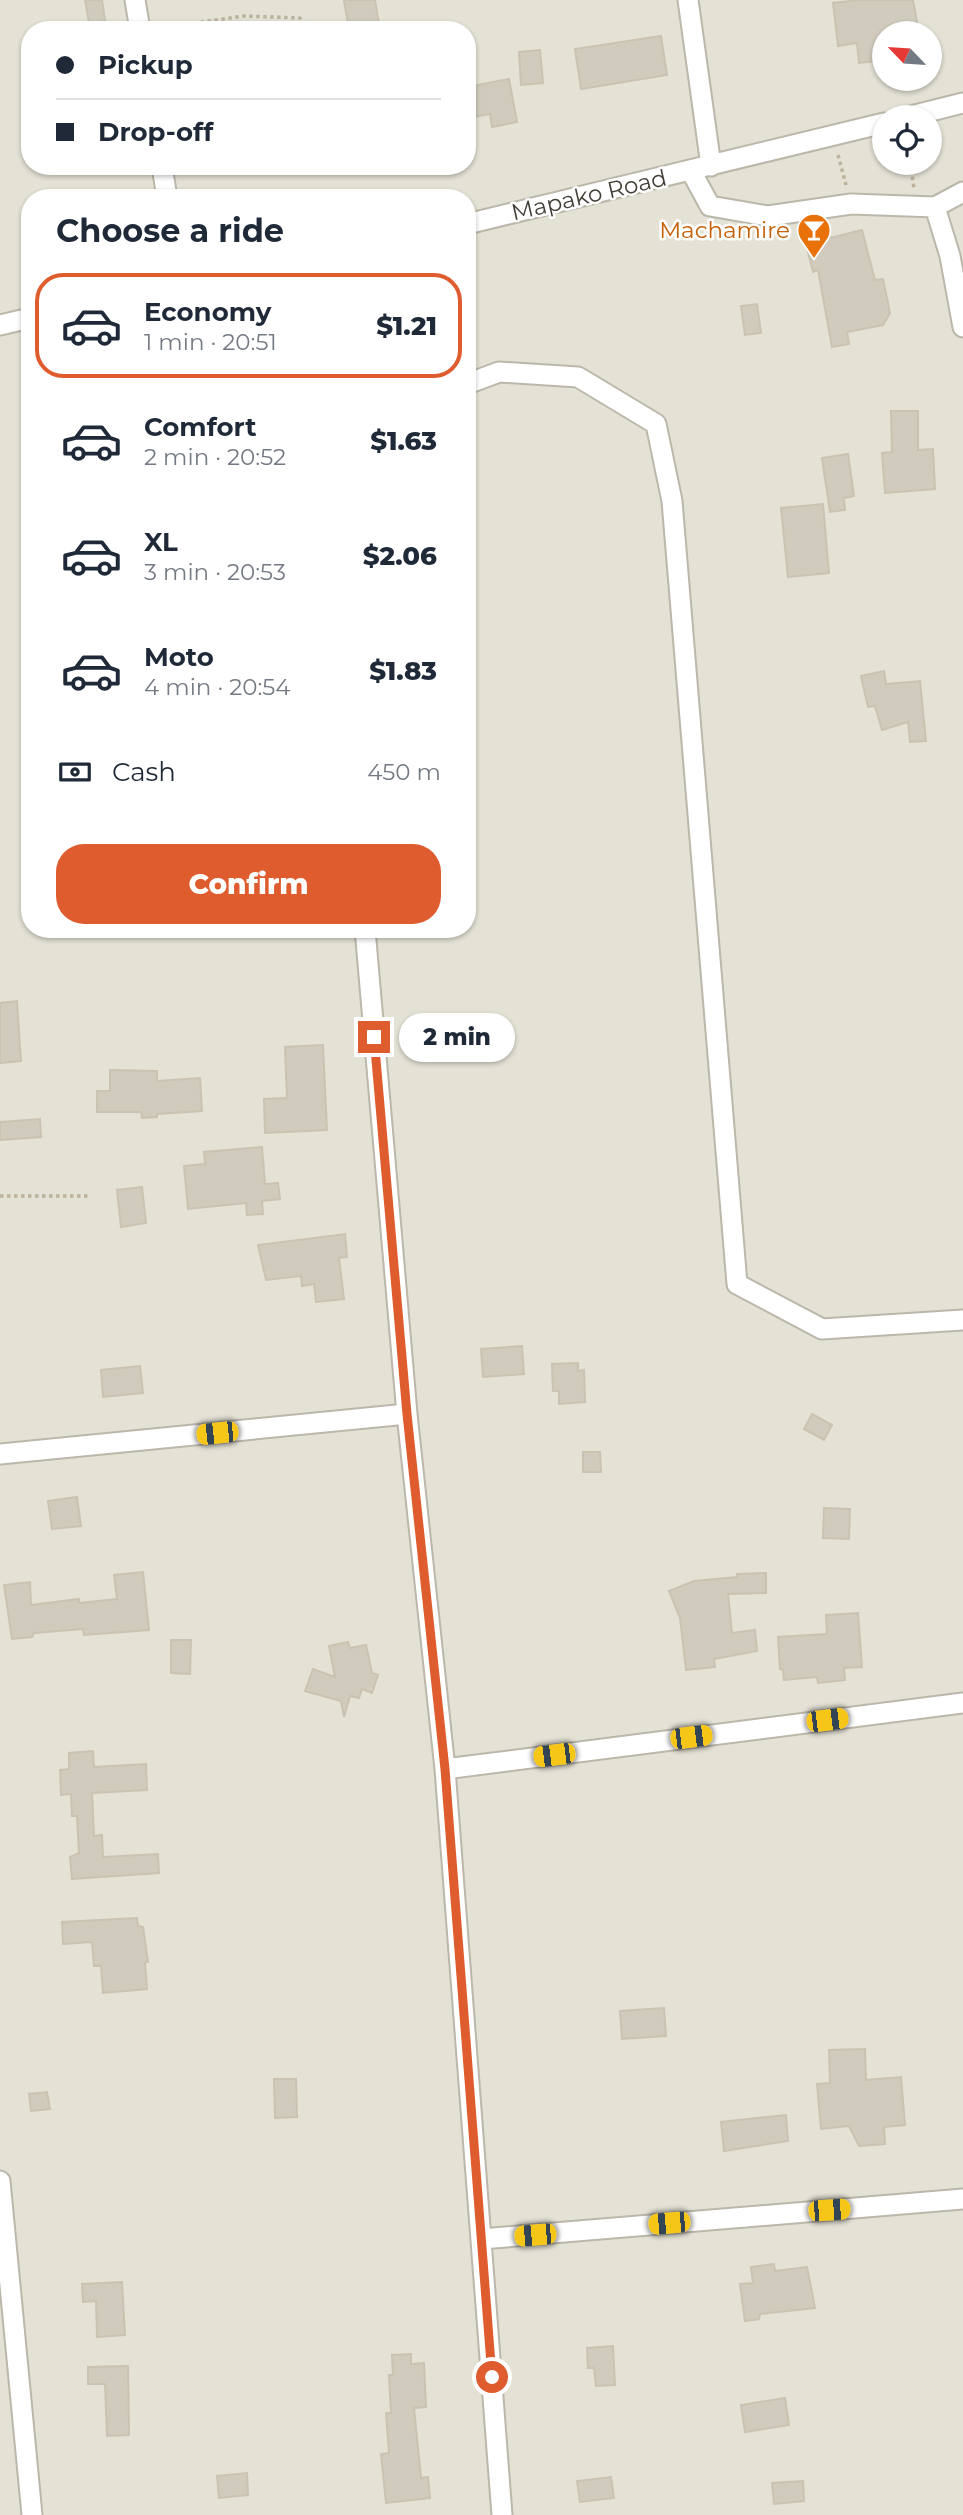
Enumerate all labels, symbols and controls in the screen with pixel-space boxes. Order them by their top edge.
north arrow [872,21,942,91]
map controls [872,21,942,175]
text: Pickup [98,49,193,81]
button: locate [872,105,942,175]
text: Drop-off [98,116,213,148]
street label: Mapako Road [509,164,669,226]
text: Choose a ride [56,211,284,250]
bar icon: Machamire [795,211,833,260]
place label: Machamire [659,216,790,244]
icon: car [60,294,123,357]
text: Economy [144,296,271,328]
text: $1.21 [376,310,437,342]
text: 1 min · 20:51 [144,328,277,356]
icon: car [60,409,123,472]
text: Comfort [144,411,256,443]
text: $1.63 [370,425,437,457]
text: 2 min · 20:52 [144,443,286,471]
icon: car [60,524,123,587]
text: XL [144,526,178,558]
text: $2.06 [363,540,437,572]
text: 3 min · 20:53 [144,558,286,586]
icon: car [60,639,123,702]
text: Moto [144,641,214,673]
text: $1.83 [369,655,437,687]
text: 4 min · 20:54 [144,673,291,701]
icon: cash [56,753,94,791]
text: Cash [112,756,176,788]
text: 450 m [367,758,441,786]
button: Confirm [56,844,441,924]
callout: 2 min [398,1012,514,1062]
route end [358,1021,390,1053]
text: 2 min [423,1023,491,1051]
car [196,1420,239,1446]
car [805,1707,850,1733]
car [669,1724,714,1750]
car [532,1742,577,1768]
car [808,2198,851,2222]
car [648,2211,691,2235]
car [514,2223,557,2247]
route start [476,2361,508,2393]

